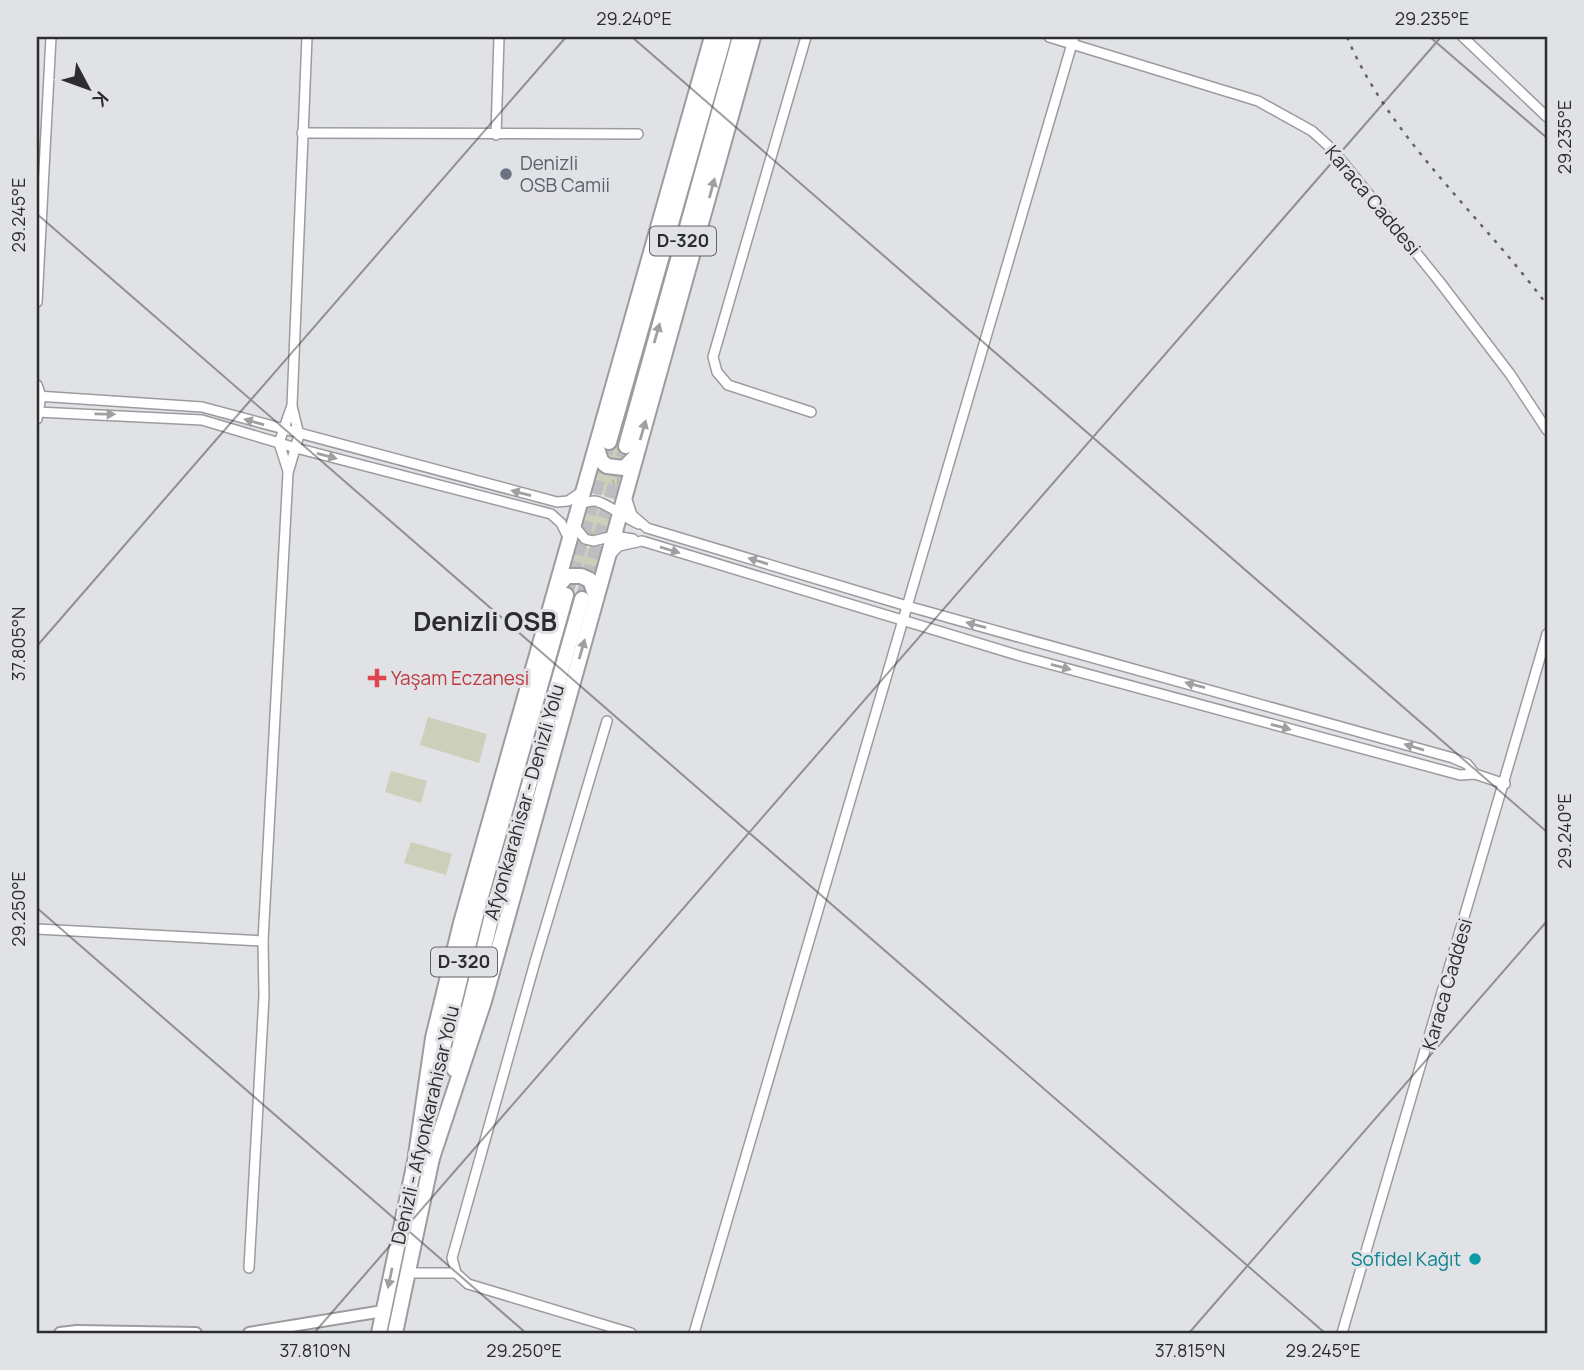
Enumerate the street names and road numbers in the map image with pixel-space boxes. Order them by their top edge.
street label: Karaca Caddesi [1319,140,1427,260]
road number: D-320 [650,227,716,256]
street label: Afyonkarahisar - Denizli Yolu [478,681,570,923]
street label: Karaca Caddesi [1416,915,1478,1053]
road number: D-320 [431,947,497,976]
street label: Denizli - Afyonkarahisar Yolu [385,1003,465,1247]

